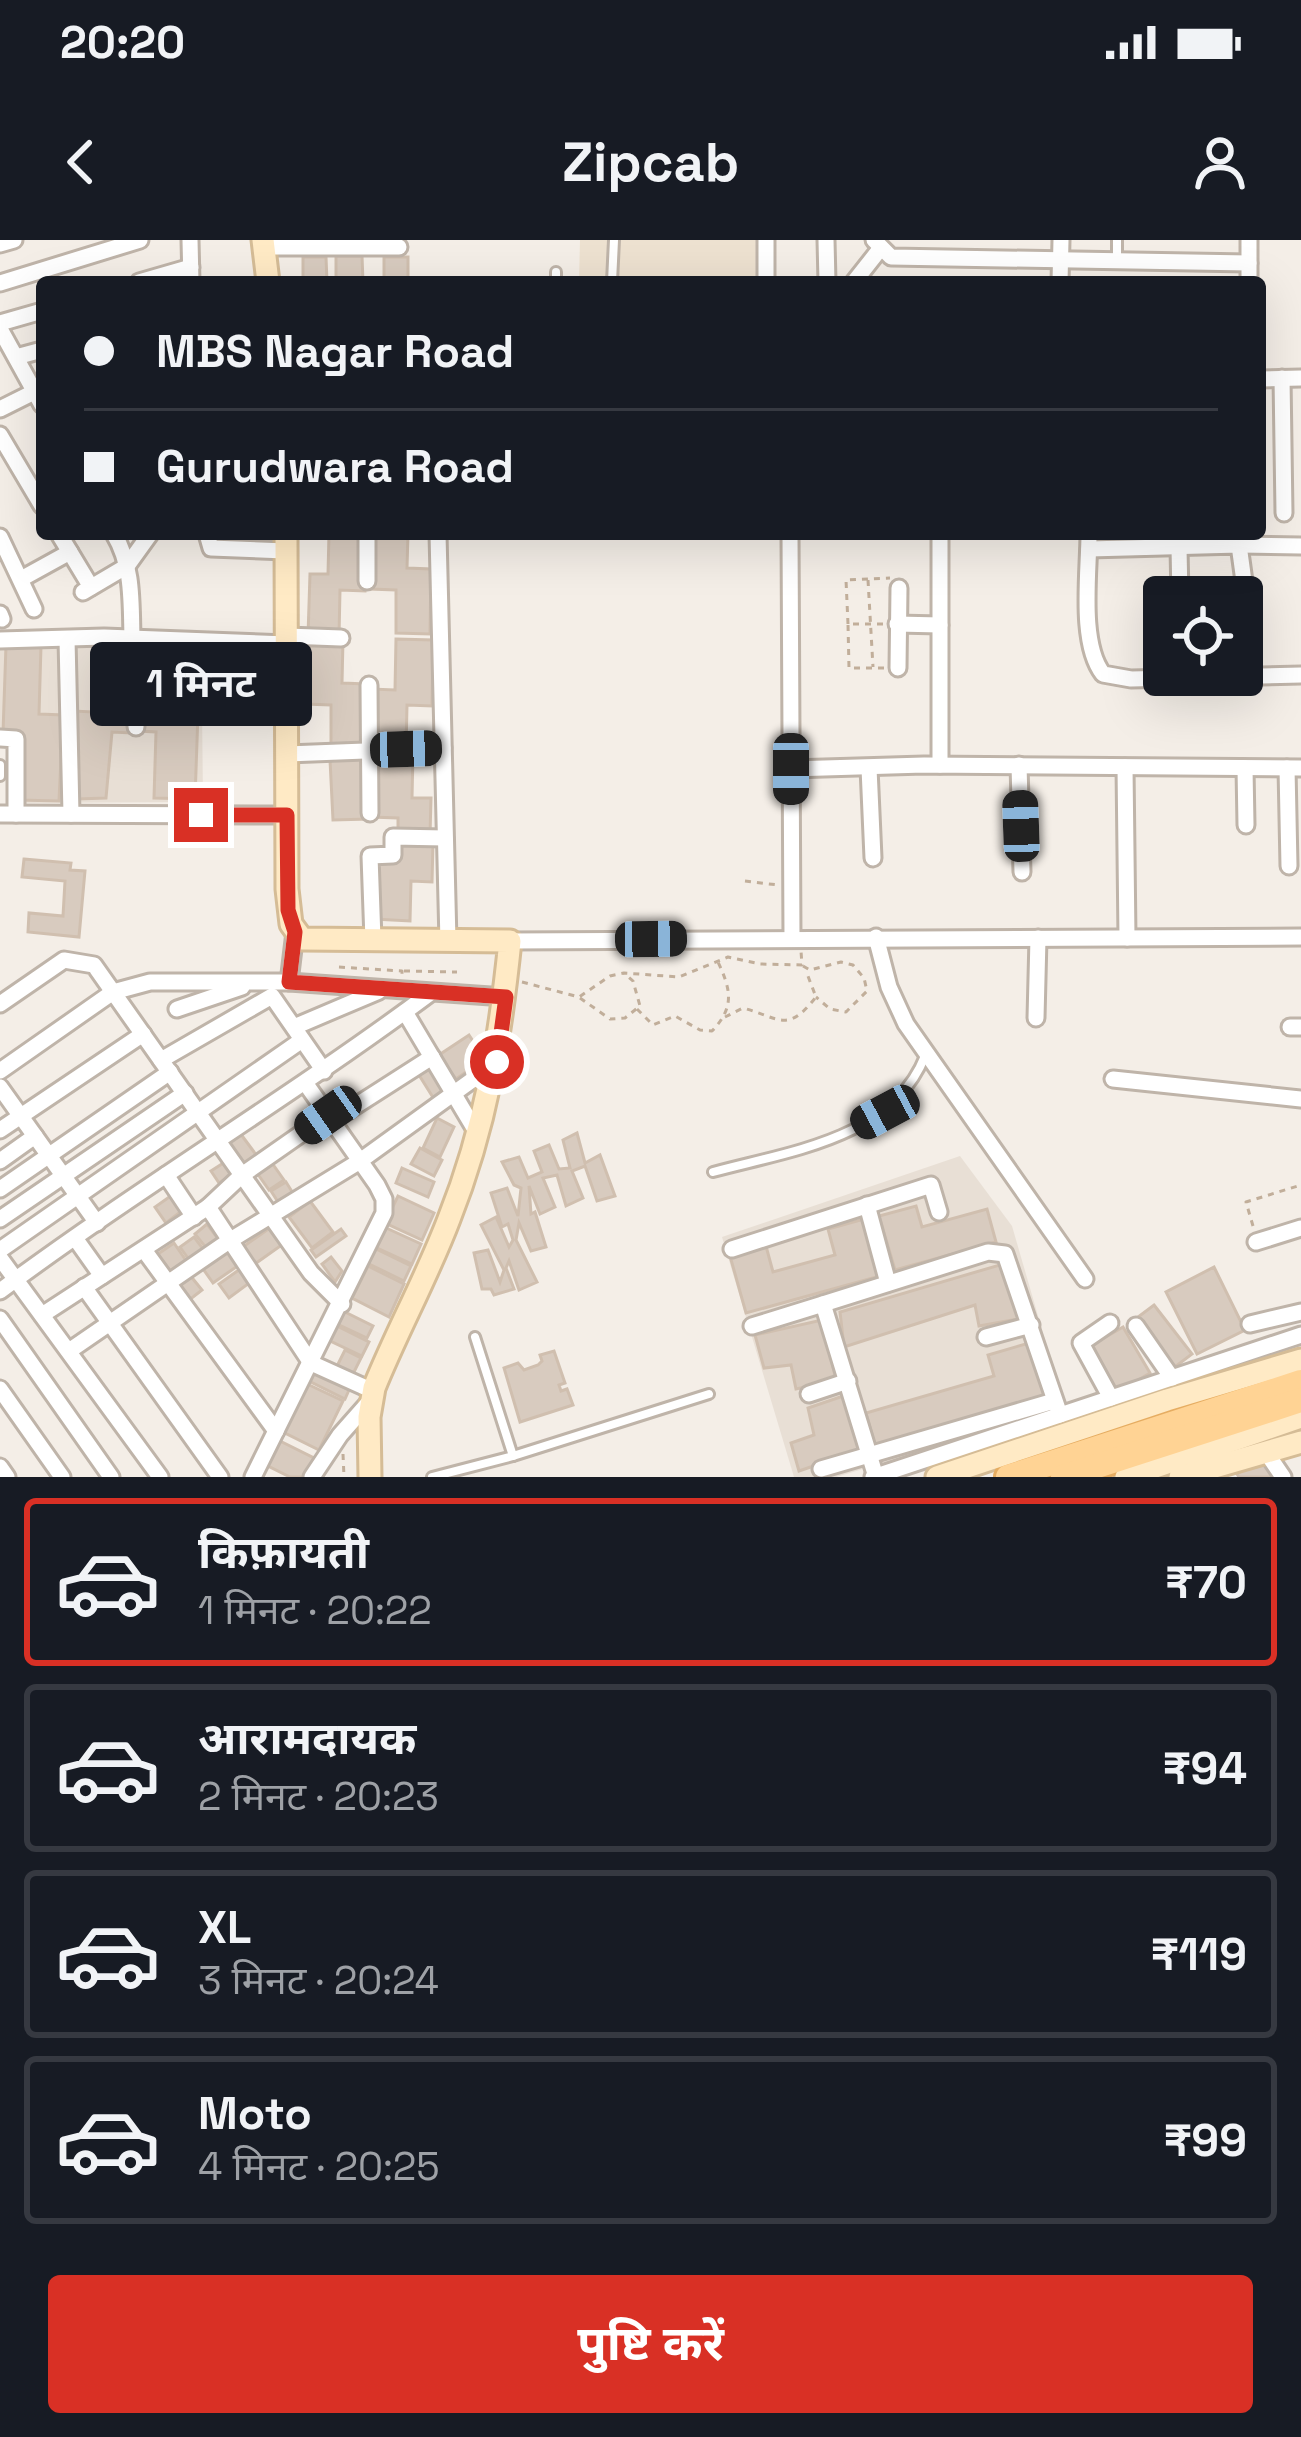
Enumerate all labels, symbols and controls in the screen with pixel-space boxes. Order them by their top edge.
text: 20:20 [60,14,185,71]
text: Zipcab [562,128,739,197]
icon: back [48,129,114,195]
icon: person [1187,129,1253,195]
text: MBS Nagar Road [156,323,514,380]
text: Gurudwara Road [156,438,514,495]
map controls [1143,576,1263,696]
button: locate [1143,576,1263,696]
callout: 1 मिनट [90,641,312,725]
text: 1 मिनट [146,659,256,708]
car [369,730,443,768]
car [773,733,809,805]
route end [174,788,228,842]
car [1002,789,1040,863]
car [615,920,687,958]
route start [470,1035,524,1089]
car [845,1079,925,1145]
car [288,1080,368,1150]
text: किफ़ायती [198,1524,369,1581]
icon: car [54,1528,162,1636]
text: ₹70 [1165,1554,1247,1611]
text: 1 मिनट · 20:22 [198,1586,432,1635]
text: आरामदायक [198,1710,416,1767]
icon: car [54,1714,162,1822]
text: ₹94 [1163,1740,1247,1797]
text: 2 मिनट · 20:23 [198,1772,439,1821]
text: XL [198,1899,251,1956]
icon: car [54,1900,162,2008]
text: ₹119 [1151,1926,1247,1983]
text: 3 मिनट · 20:24 [198,1956,439,2005]
text: Moto [198,2085,312,2142]
icon: car [54,2086,162,2194]
text: ₹99 [1163,2112,1247,2169]
text: 4 मिनट · 20:25 [198,2142,440,2191]
button: पुष्टि करें [48,2275,1253,2413]

